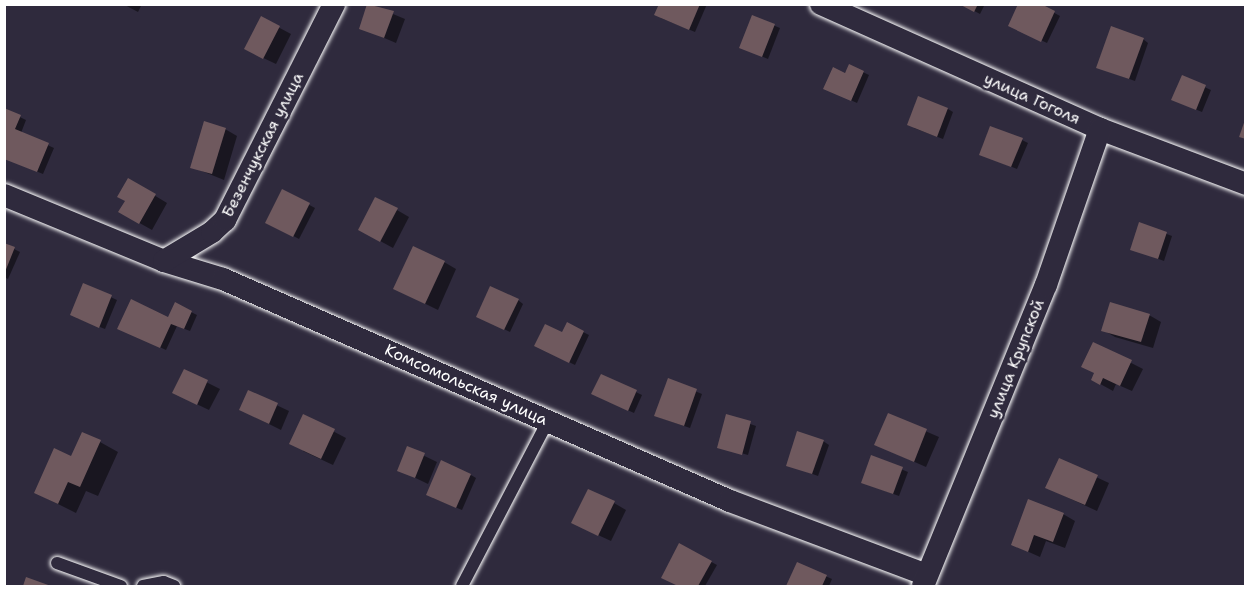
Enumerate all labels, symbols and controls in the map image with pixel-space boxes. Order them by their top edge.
street label: Безенчукская улица [218,69,308,221]
street label: улица Гоголя [981,69,1083,129]
street label: улица Крупской [983,297,1049,421]
street label: Комсомольская улица [381,340,551,430]

